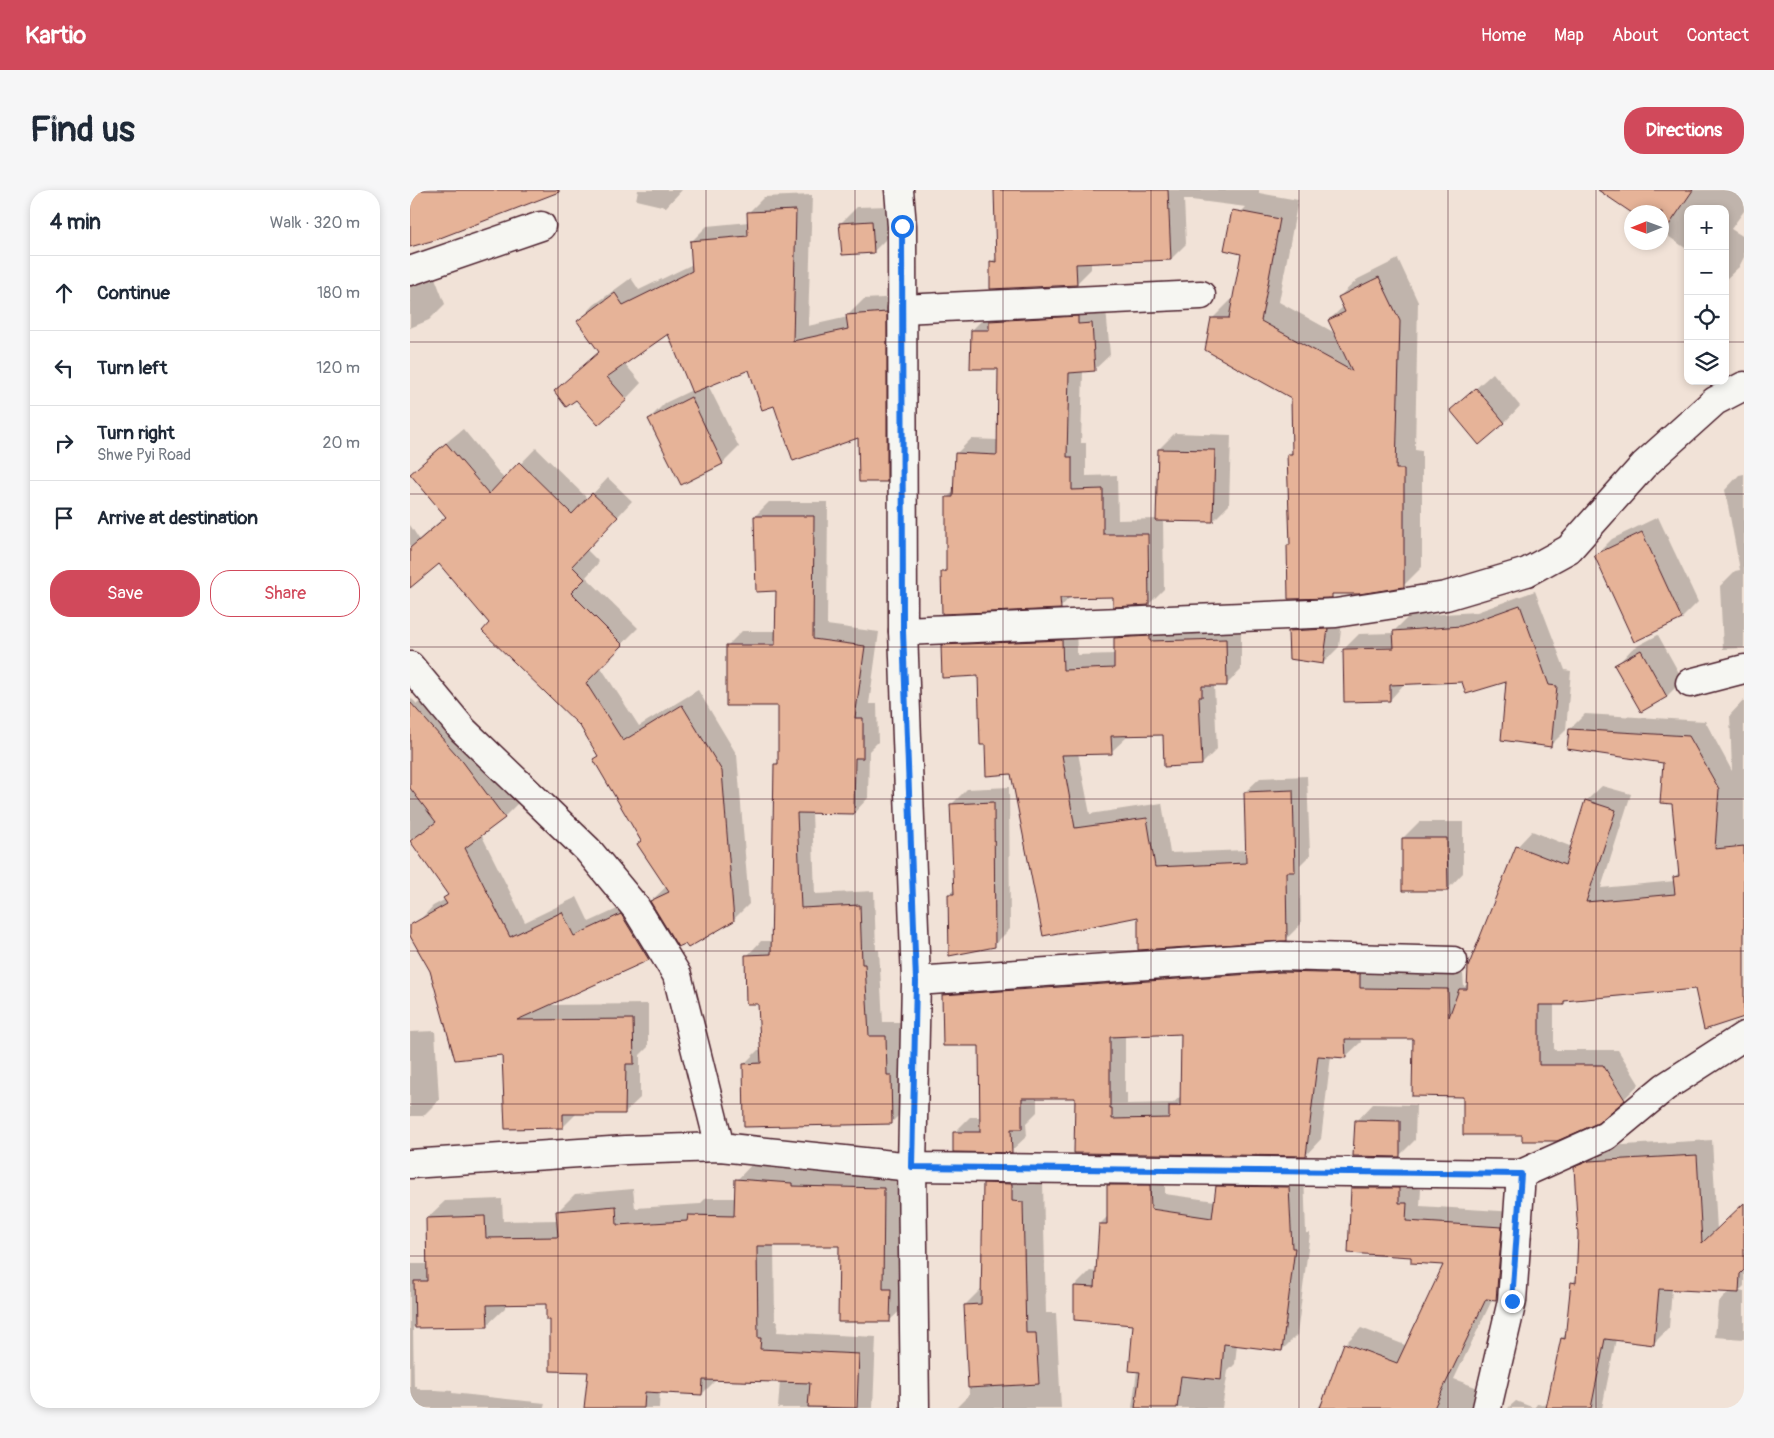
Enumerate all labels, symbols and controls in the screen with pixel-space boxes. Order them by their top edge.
text: Kartio [25,21,86,50]
text: Home [1481,24,1526,47]
text: Map [1554,24,1584,47]
text: About [1612,24,1658,47]
text: Contact [1686,24,1749,47]
button: Directions [1624,107,1744,154]
text: Find us [30,108,135,152]
north arrow [1624,205,1669,250]
map controls [1684,205,1729,385]
button: + [1684,205,1729,250]
text: 4 min [50,209,101,236]
text: Walk · 320 m [270,213,360,233]
route start [891,215,914,238]
button: − [1684,250,1729,295]
icon: ahead [50,279,78,307]
text: Continue [97,281,170,305]
text: 180 m [317,283,360,303]
button: locate [1684,295,1729,340]
button: layers [1684,340,1729,385]
icon: left [50,354,78,382]
text: Turn left [97,356,167,380]
text: 120 m [316,358,360,378]
text: Turn right [97,421,175,445]
icon: right [50,429,78,457]
text: 20 m [322,433,360,453]
text: Shwe Pyi Road [97,445,191,465]
icon: arrive [50,504,78,532]
text: Arrive at destination [97,506,258,530]
button: Save [50,570,200,617]
button: Share [210,570,360,617]
route end [1501,1290,1524,1313]

